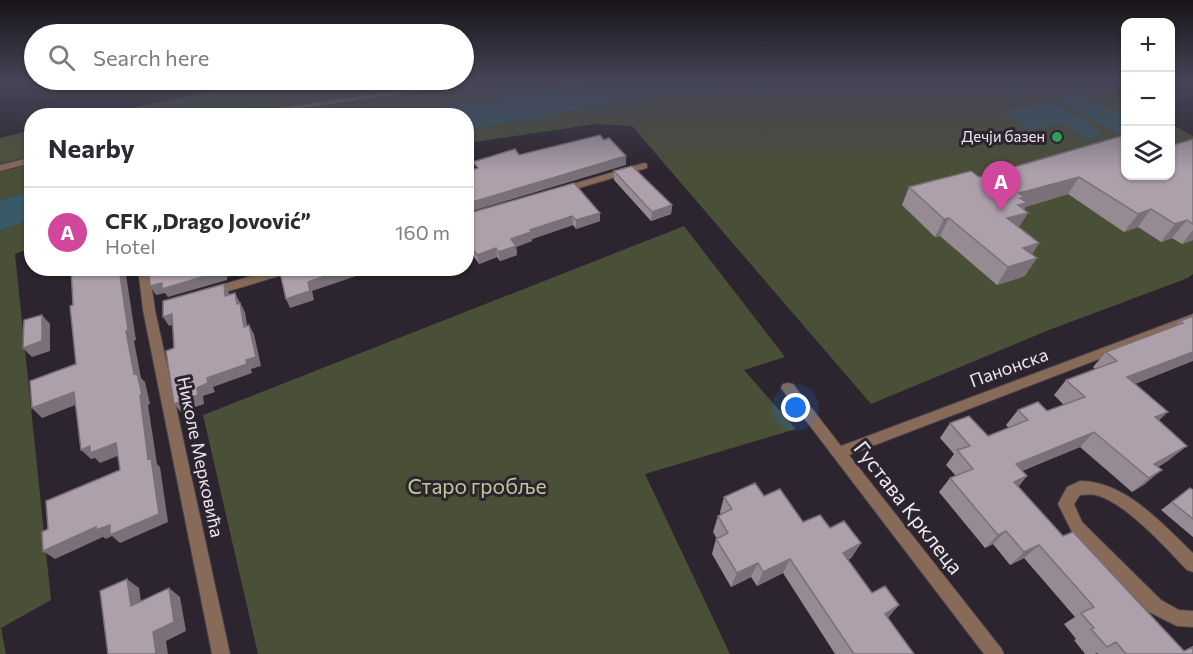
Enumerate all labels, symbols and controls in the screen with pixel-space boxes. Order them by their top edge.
map controls [1121,18,1175,180]
button: + [1121,18,1175,72]
search box [24,24,474,90]
icon: search [45,41,78,74]
text: Search here [93,44,209,71]
button: − [1121,72,1175,126]
button: layers [1121,126,1175,180]
place label: Дечји базен [961,127,1045,145]
marker: Дечји базен [1050,130,1064,144]
text: Nearby [48,132,135,163]
pin: A [982,162,1020,211]
text: CFK „Drago Jovović” [105,207,311,234]
text: A [60,220,75,244]
text: 160 m [395,220,450,244]
text: Hotel [105,234,155,258]
street label: Панонска [966,343,1051,391]
street label: Николе Мерковића [173,374,229,539]
your location [781,393,810,422]
street label: Густава Крклеца [849,436,969,579]
park label: Старо гробље [407,473,547,498]

